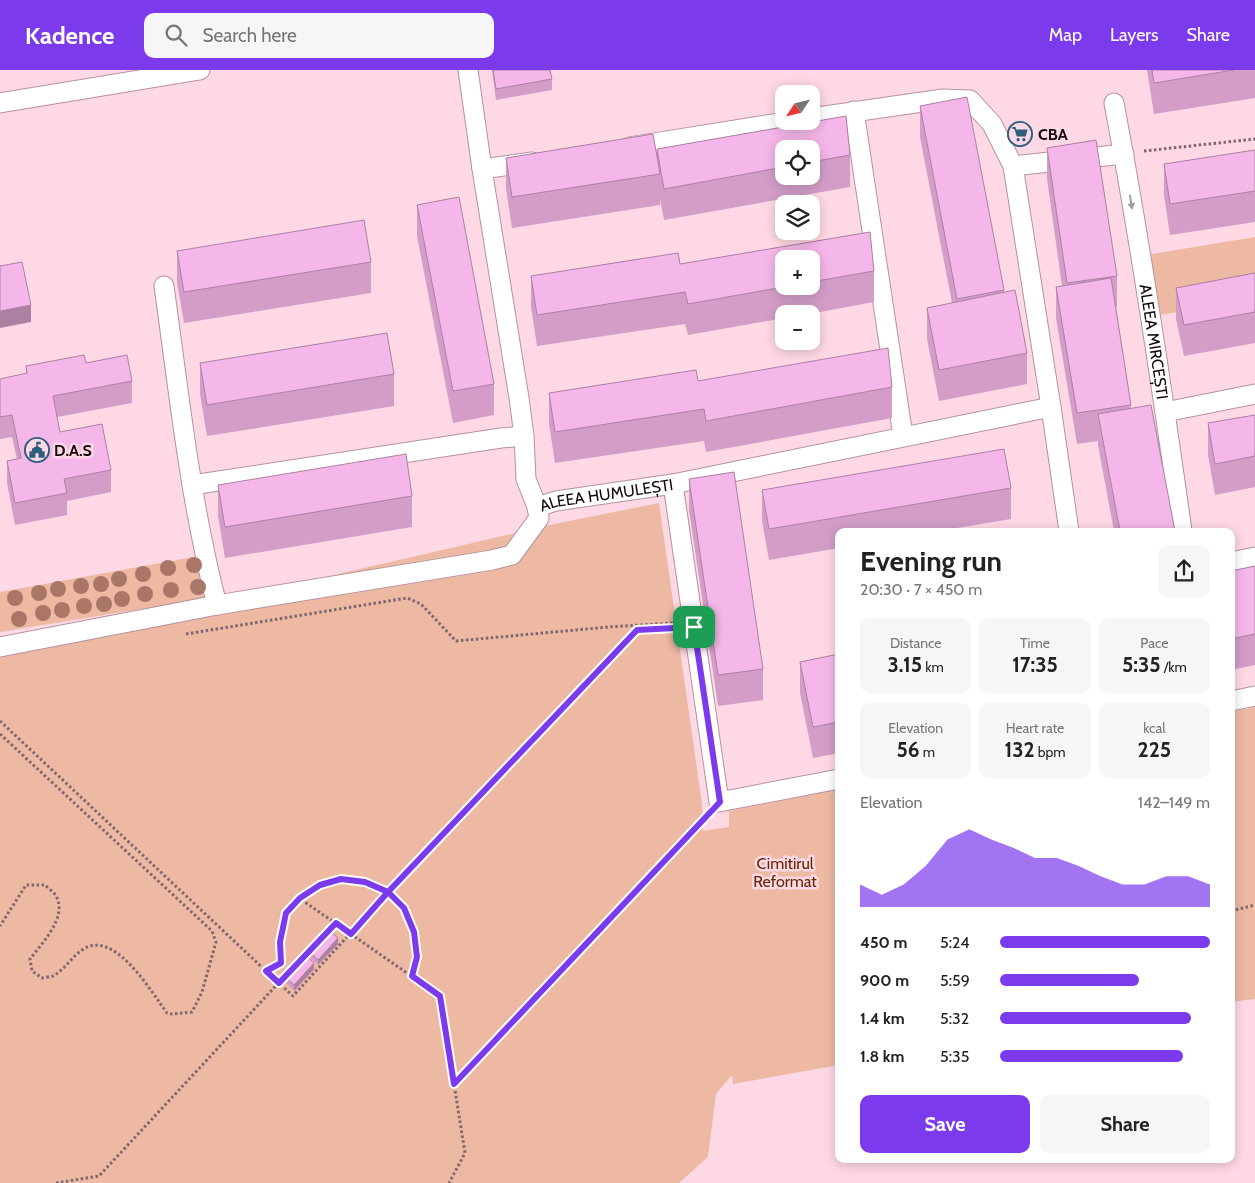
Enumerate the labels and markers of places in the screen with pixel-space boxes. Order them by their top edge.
supermarket icon: CBA [1007,121,1033,147]
place label: CBA [1038,125,1068,144]
public building icon: D.A.S [24,437,50,463]
place label: D.A.S [54,441,92,460]
pin [673,606,715,648]

